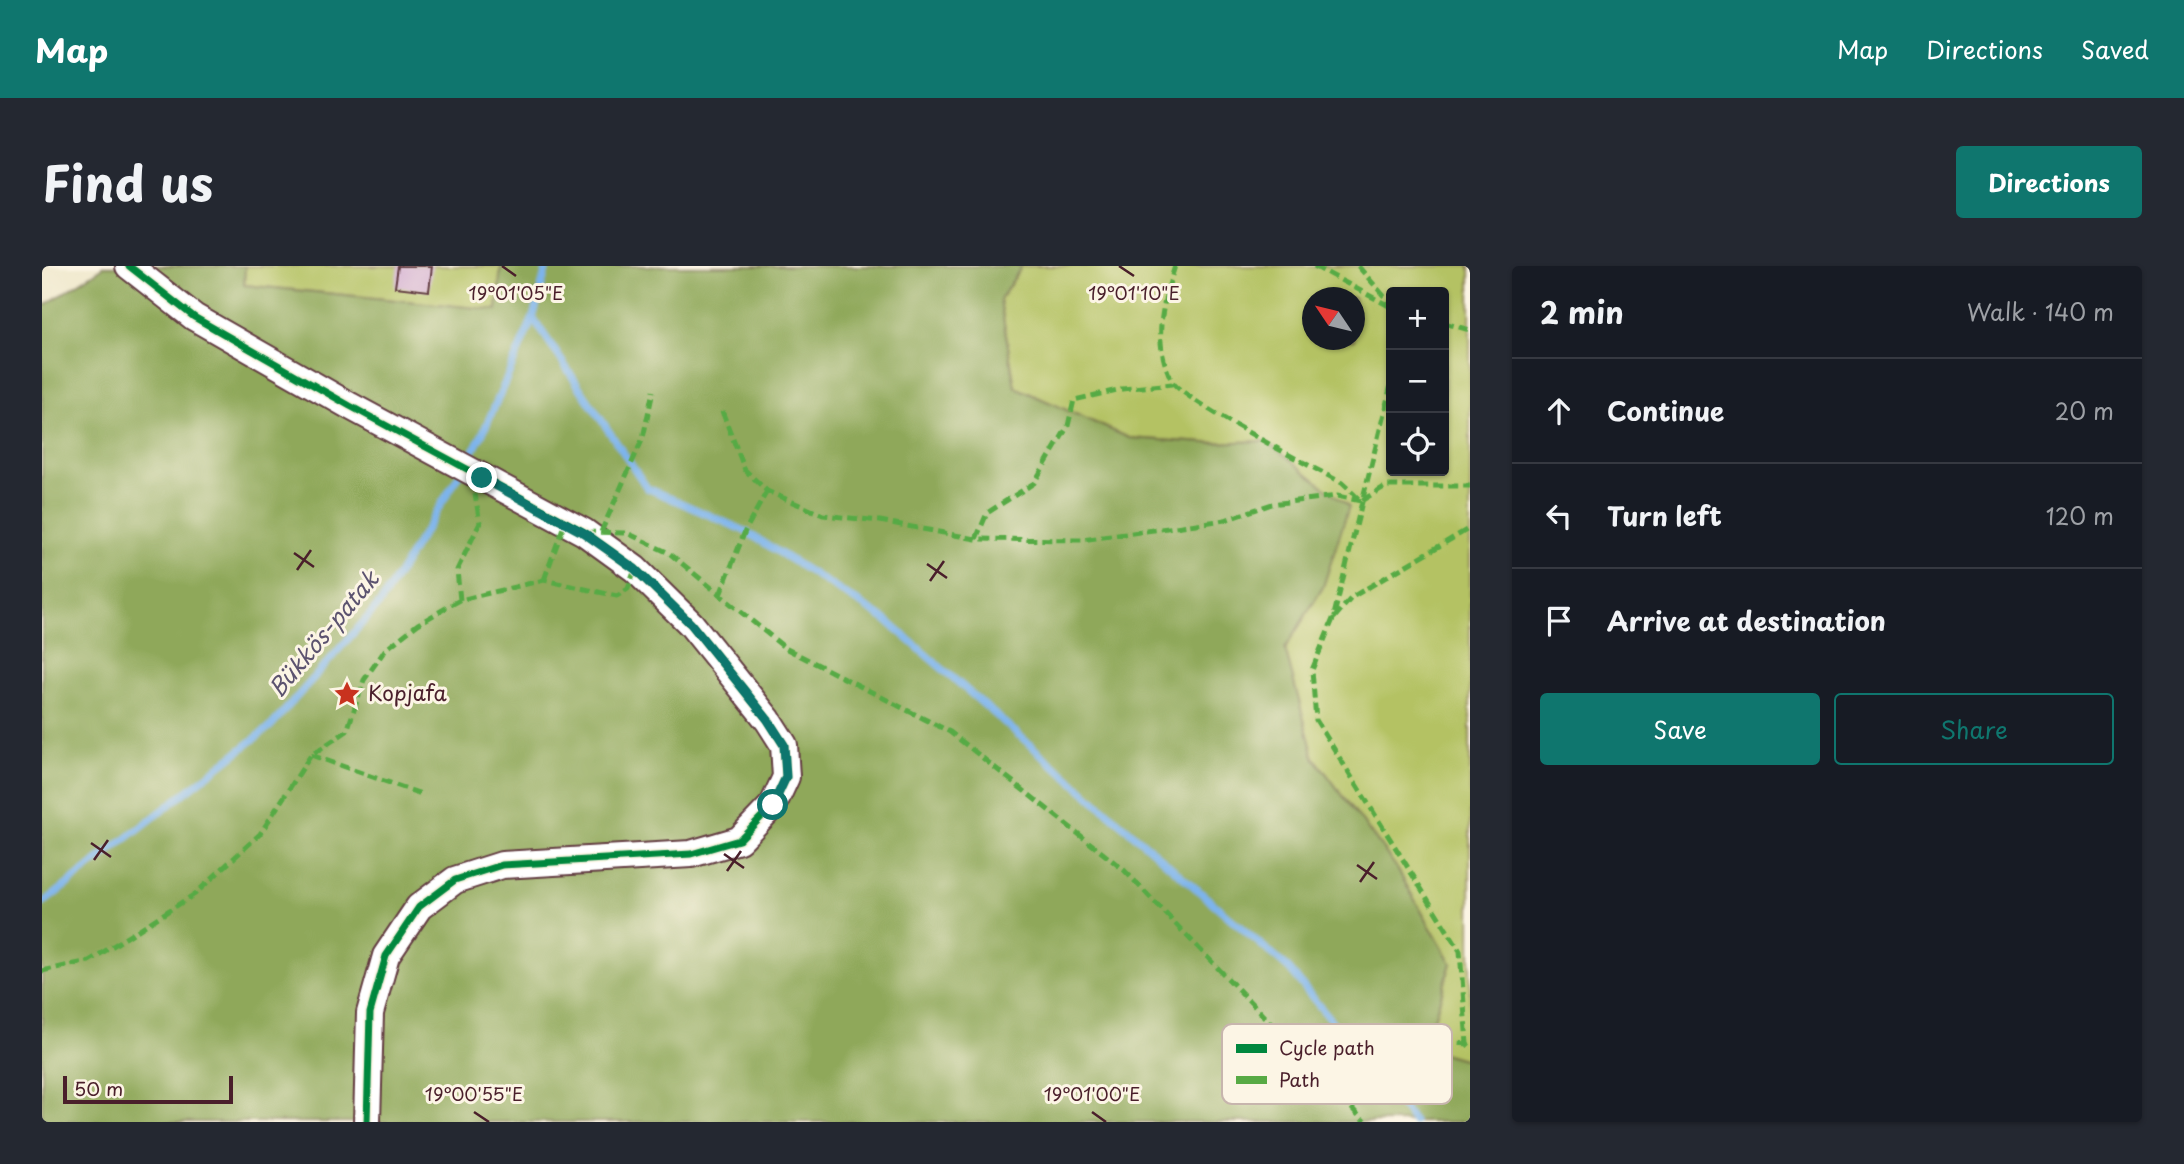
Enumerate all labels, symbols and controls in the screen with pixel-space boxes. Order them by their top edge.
text: Map [35,24,108,74]
text: Map [1837,31,1888,67]
text: Directions [1926,31,2043,67]
text: Saved [2081,31,2149,67]
text: Find us [42,145,213,219]
button: Directions [1956,146,2142,218]
text: 19°01'05"E [469,279,563,306]
text: 19°01'10"E [1088,279,1180,306]
north arrow [1302,287,1365,350]
map controls [1386,287,1449,476]
button: + [1386,287,1449,350]
text: 2 min [1540,289,1624,334]
text: Walk · 140 m [1967,294,2114,329]
button: − [1386,350,1449,413]
text: Continue [1607,391,1724,430]
icon: ahead [1540,392,1578,430]
text: 20 m [2055,393,2114,428]
button: locate [1386,413,1449,476]
route end [466,462,497,493]
text: Turn left [1607,496,1722,535]
icon: left [1540,497,1578,535]
text: 120 m [2046,498,2114,533]
water label: Bükkös-patak [259,561,387,704]
text: Arrive at destination [1607,601,1886,640]
icon: arrive [1540,602,1578,640]
place label: Kopjafa [368,676,448,708]
place icon: Kopjafa [332,679,362,709]
button: Save [1540,693,1820,765]
button: Share [1834,693,2114,765]
route start [757,789,788,820]
legend [1222,1024,1452,1104]
text: Cycle path [1279,1033,1375,1061]
text: Path [1279,1065,1320,1093]
scale bar [63,1073,233,1105]
text: 50 m [74,1074,123,1102]
text: 19°00'55"E [425,1080,523,1107]
text: 19°01'00"E [1044,1080,1140,1107]

